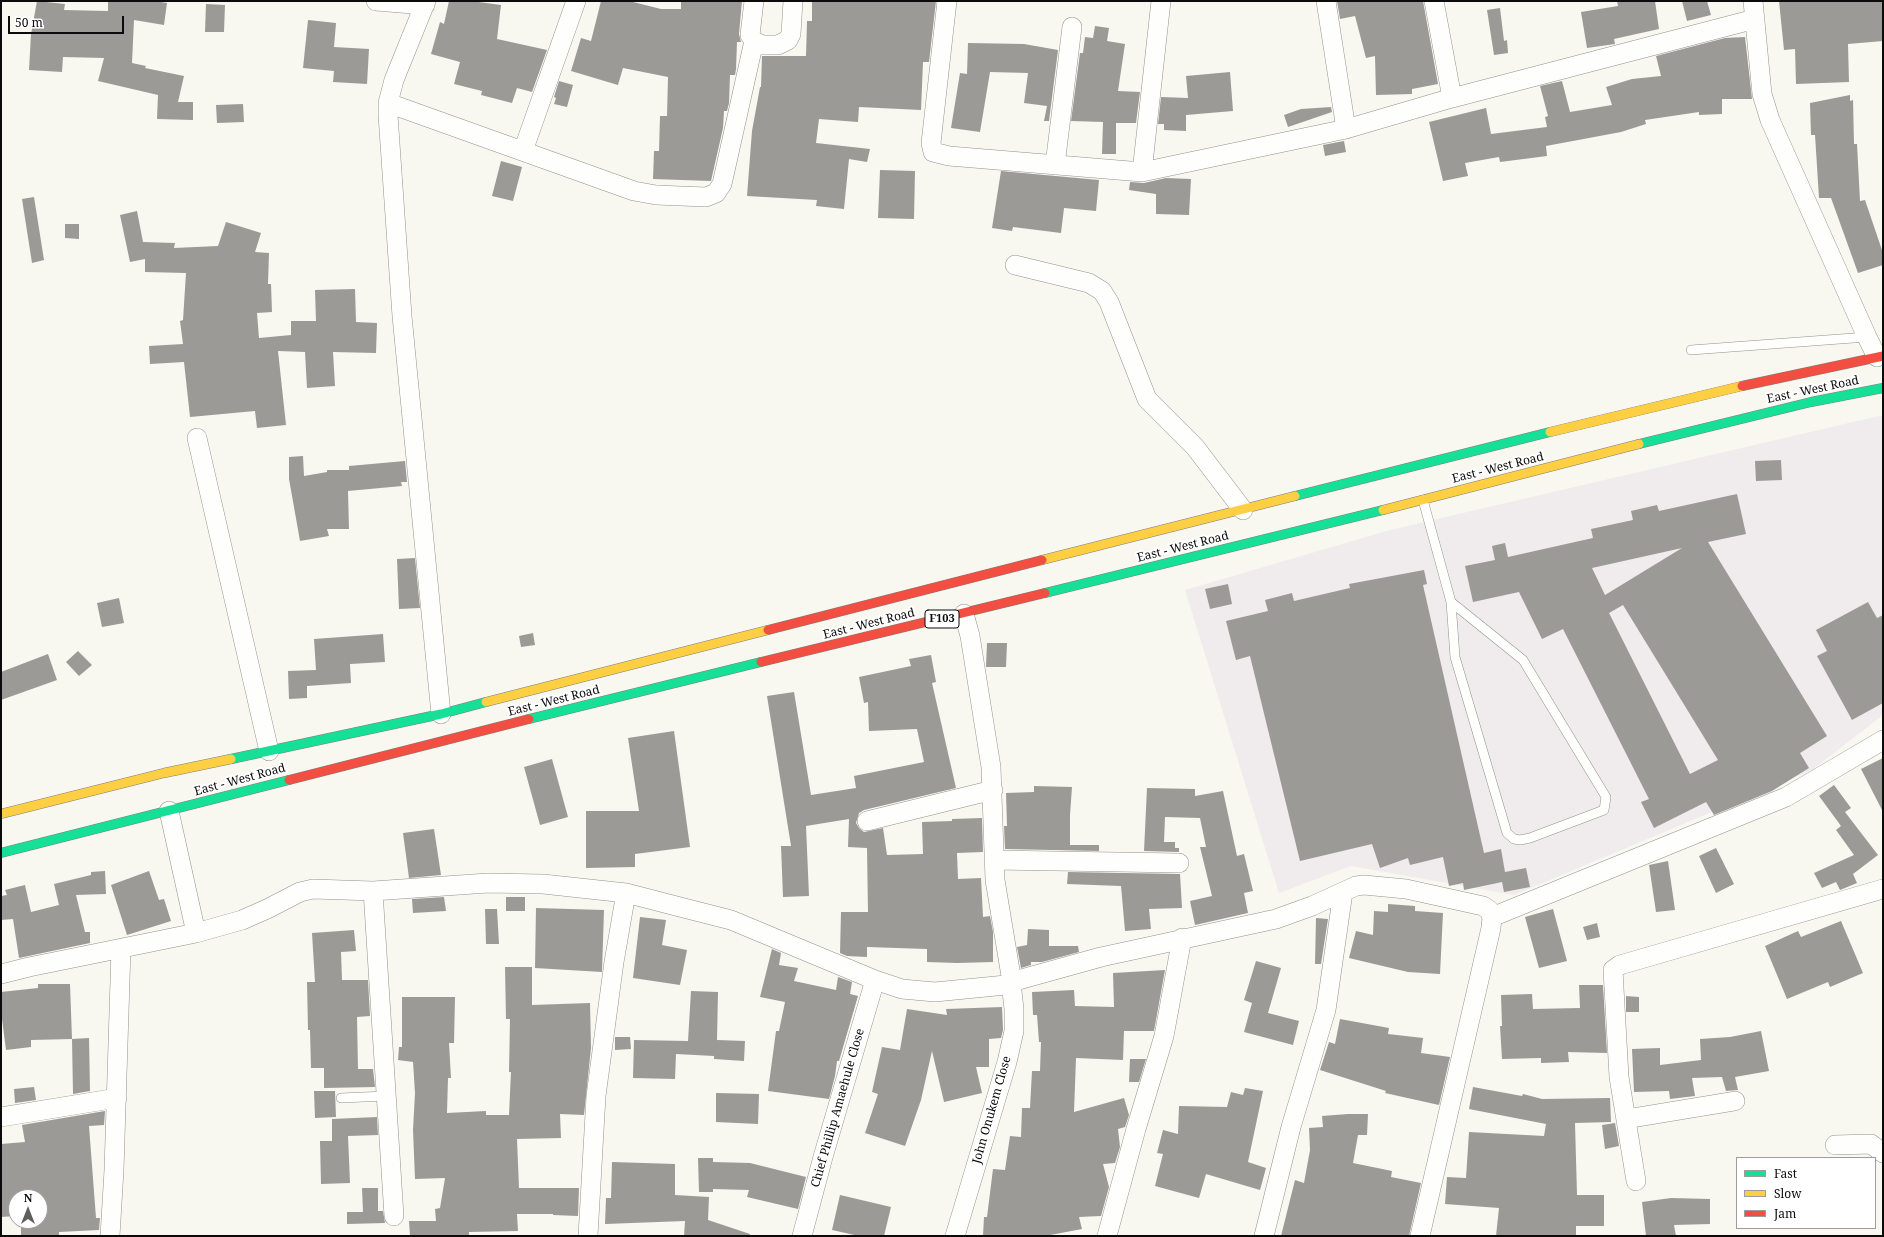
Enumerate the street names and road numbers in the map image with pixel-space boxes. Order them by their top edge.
street label: East - West Road [1766,373,1860,407]
street label: East - West Road [1451,450,1545,486]
street label: East - West Road [1136,529,1230,565]
street label: East - West Road [822,606,916,642]
road number: F103 [925,610,959,628]
street label: East - West Road [507,683,601,719]
street label: East - West Road [193,761,287,799]
street label: Chief Phillip Amaehule Close [808,1027,868,1189]
street label: John Onukem Close [970,1054,1014,1166]

